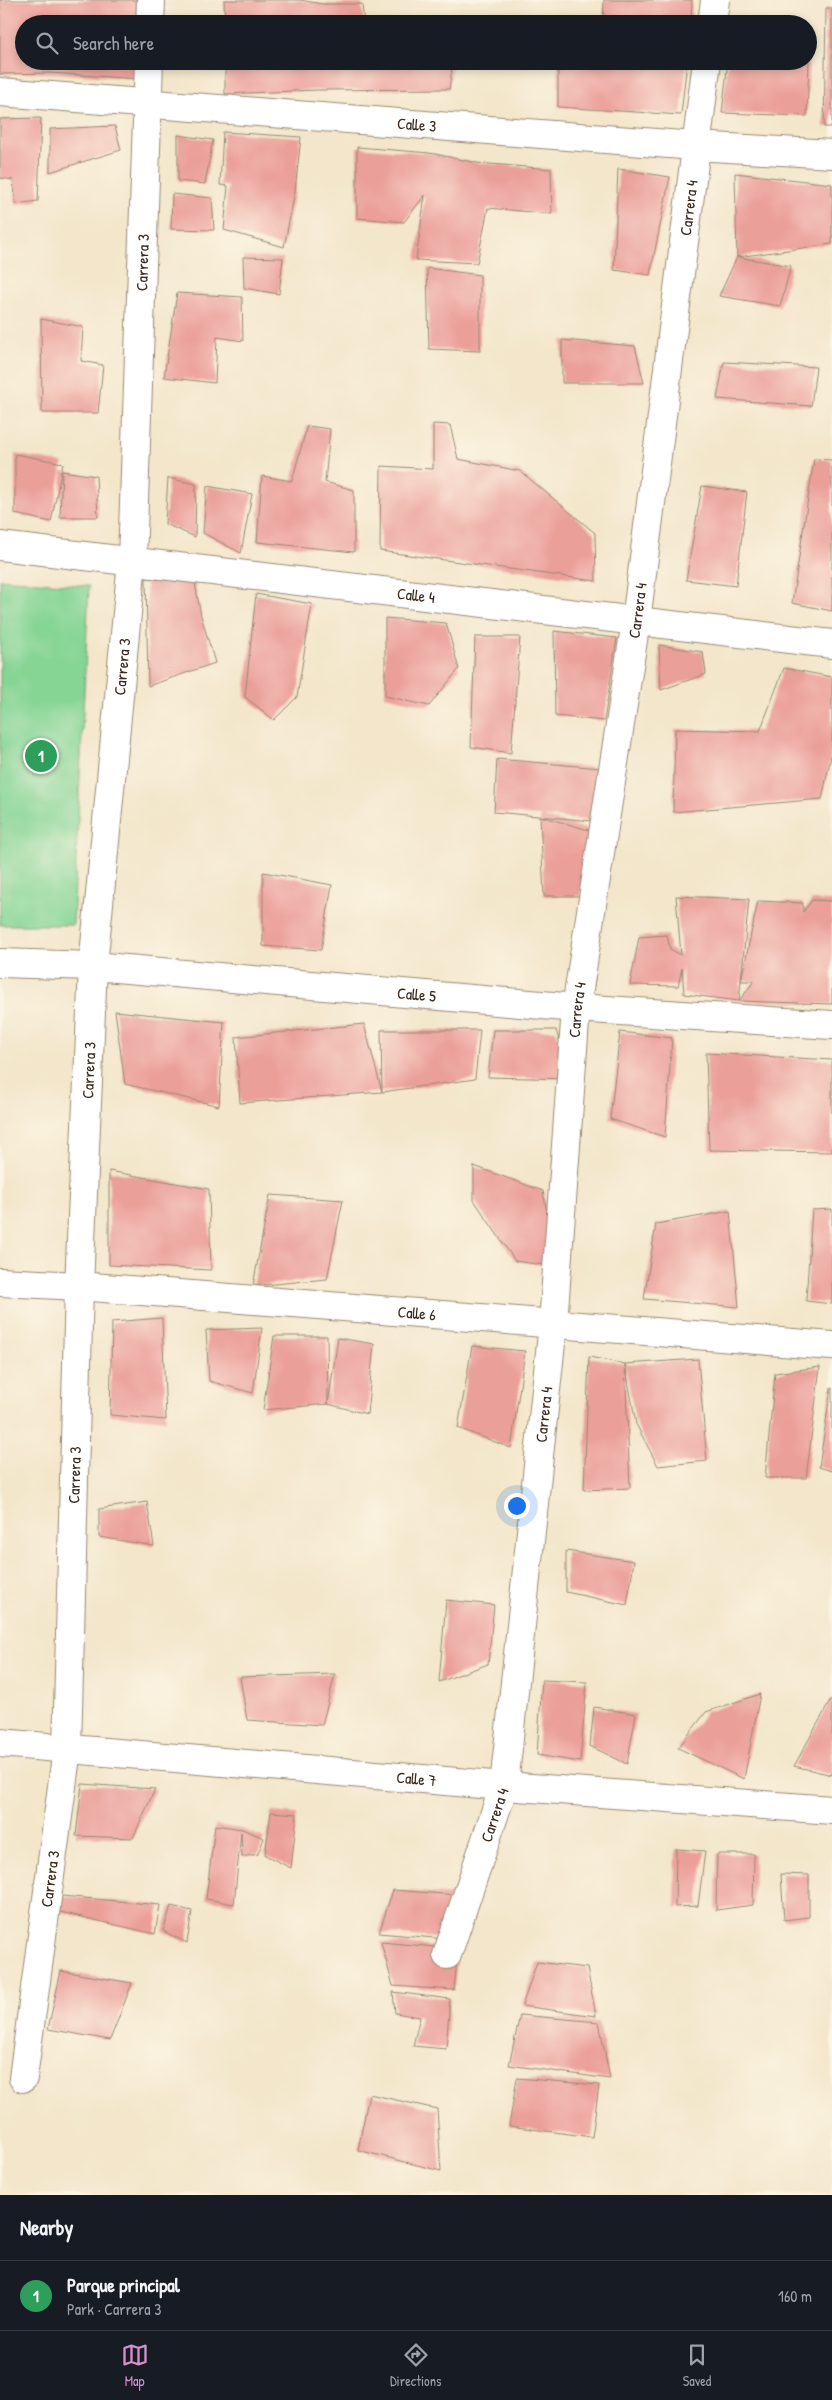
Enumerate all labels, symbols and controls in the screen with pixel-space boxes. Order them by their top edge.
search box [15,15,817,70]
icon: search [33,29,61,57]
text: Search here [73,30,154,56]
street label: Calle 3 [396,112,437,137]
street label: Carrera 4 [674,179,703,237]
street label: Carrera 3 [130,234,154,291]
street label: Carrera 4 [622,581,652,640]
street label: Calle 4 [396,582,436,608]
street label: Carrera 3 [108,637,135,696]
pin: 1 [25,737,57,775]
street label: Carrera 4 [563,980,591,1038]
street label: Calle 5 [396,982,437,1007]
street label: Carrera 3 [76,1041,101,1099]
street label: Calle 6 [397,1300,437,1325]
street label: Carrera 4 [530,1385,557,1443]
street label: Carrera 3 [62,1446,86,1504]
your location [504,1493,530,1519]
street label: Calle 7 [396,1766,437,1791]
street label: Carrera 4 [475,1785,514,1845]
street label: Carrera 3 [35,1849,64,1909]
text: Nearby [20,2213,73,2242]
text: Parque principal [67,2272,180,2298]
text: 1 [33,2285,39,2307]
text: 160 m [778,2285,812,2307]
text: Park · Carrera 3 [67,2298,161,2320]
tab: Map [121,2341,149,2390]
tab: Directions [390,2341,441,2390]
tab: Saved [683,2341,711,2390]

